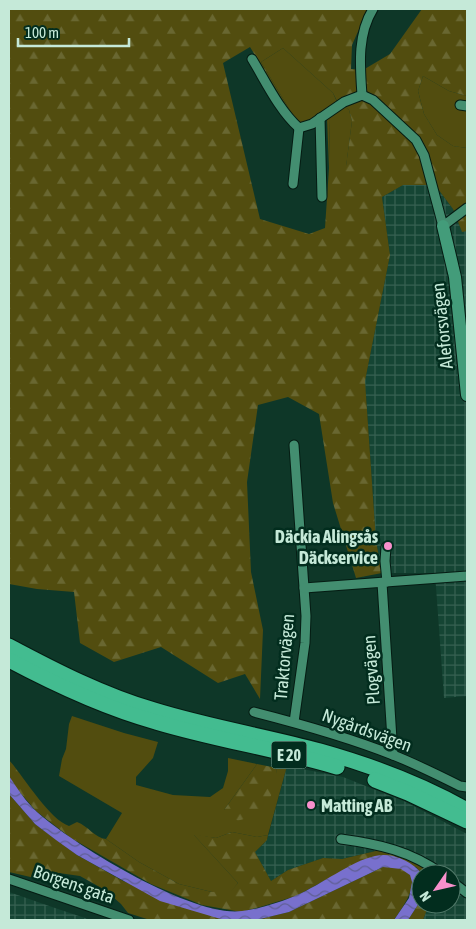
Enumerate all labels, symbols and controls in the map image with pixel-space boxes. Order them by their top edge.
scale bar [18,15,129,47]
text: 100 m [25,24,59,41]
street label: Aleforsvägen [427,282,457,370]
place label: Däckia Alingsås Däckservice [275,526,379,568]
marker: Däckia Alingsås Däckservice [382,540,394,552]
street label: Traktorvägen [270,613,298,701]
street label: Plogvägen [358,635,384,705]
street label: Nygårdsvägen [319,704,415,756]
road number: E 20 [272,742,306,768]
place label: Matting AB [321,795,393,816]
marker: Matting AB [305,799,317,811]
street label: Borgens gata [31,860,117,908]
north arrow [411,864,461,914]
text: N [416,888,434,904]

